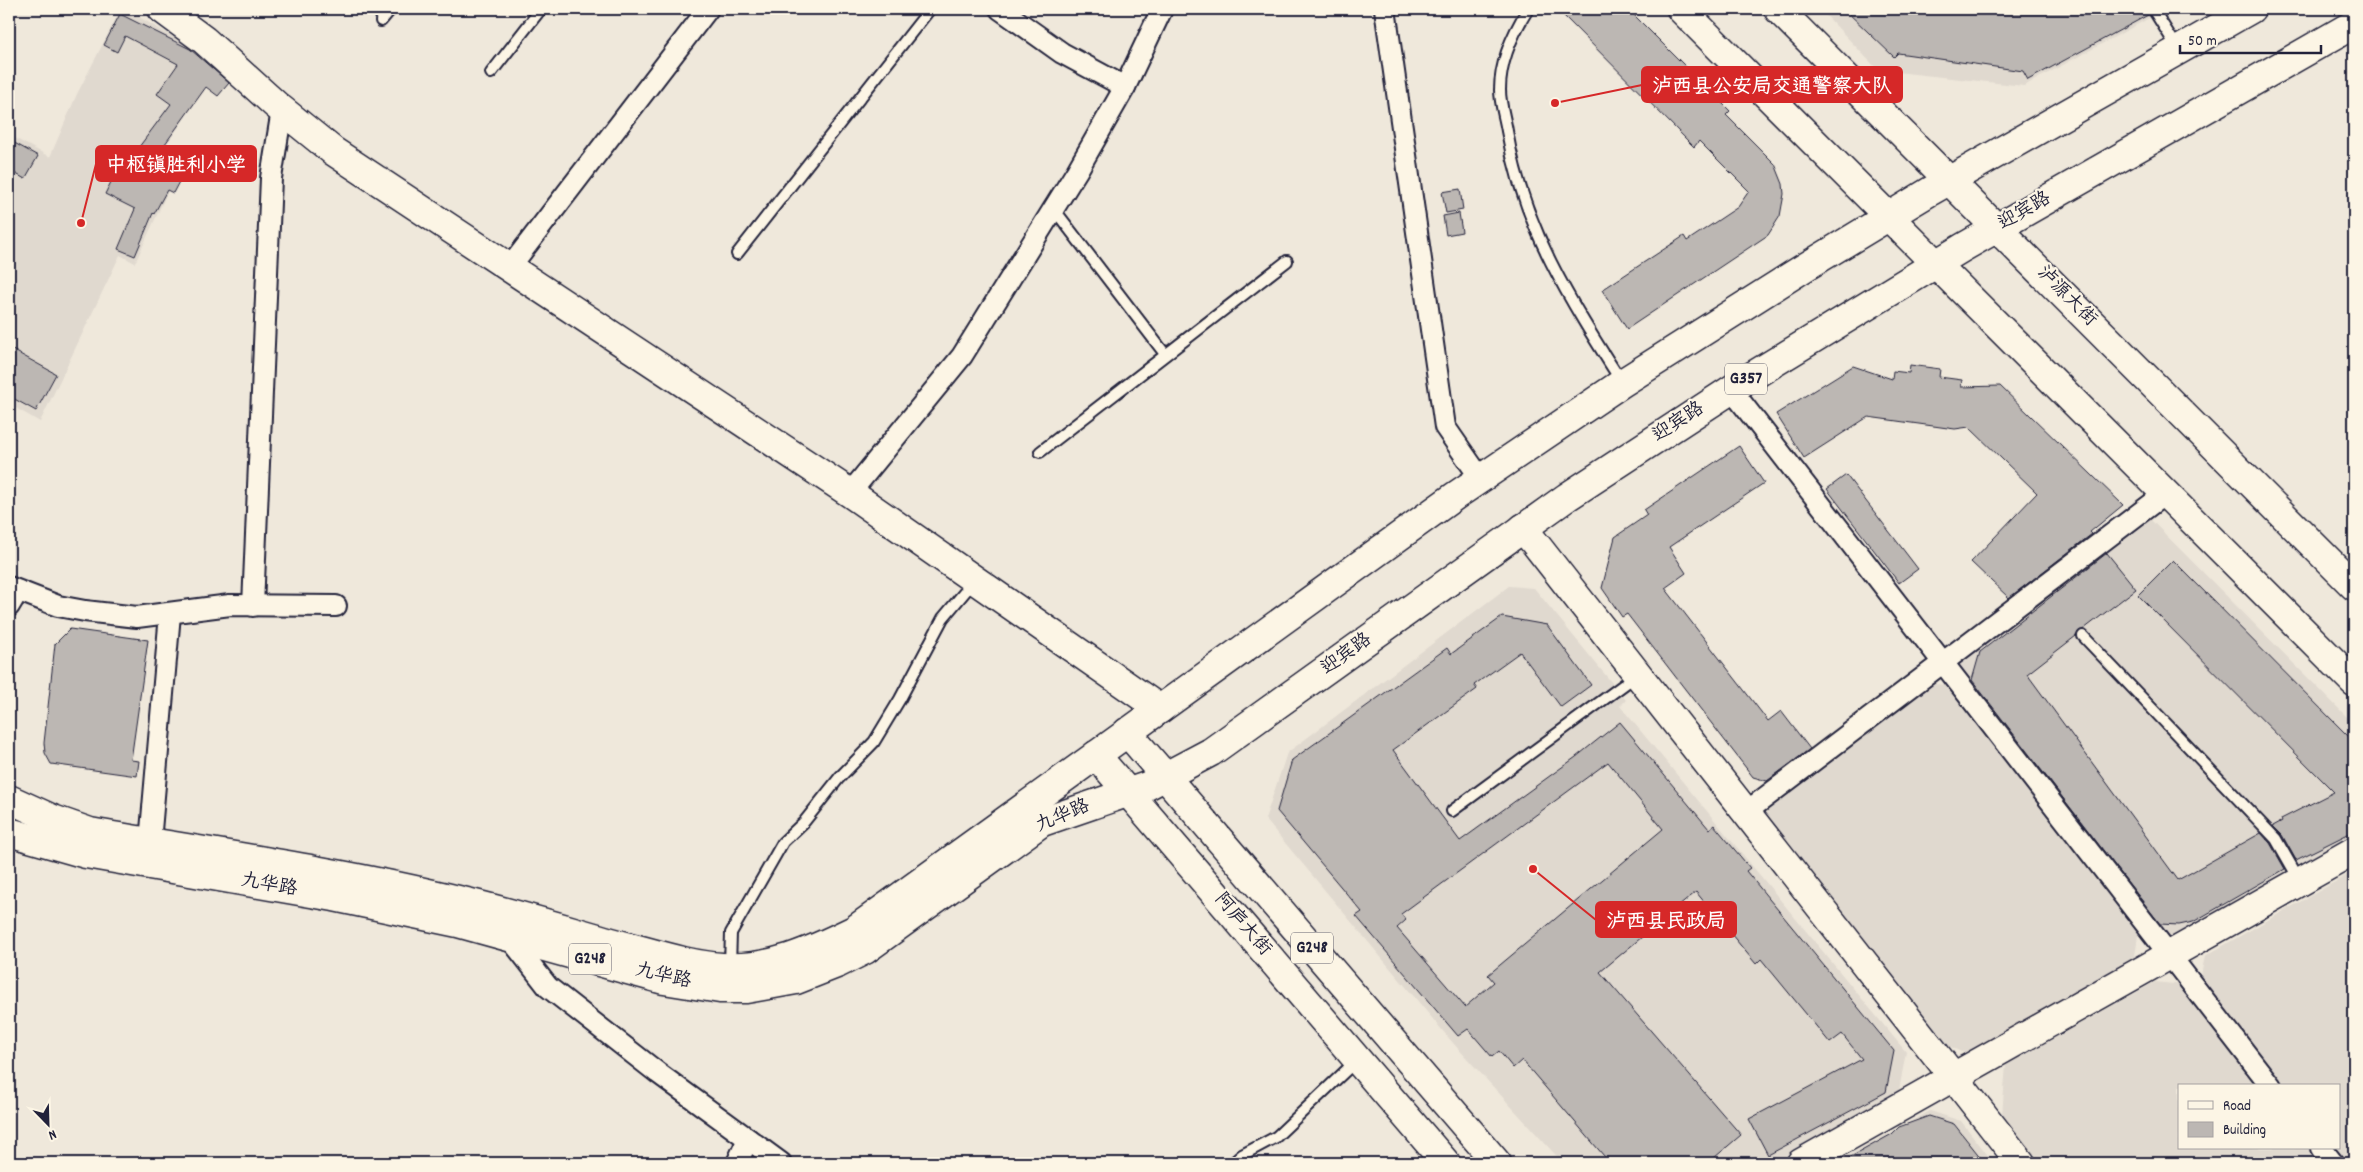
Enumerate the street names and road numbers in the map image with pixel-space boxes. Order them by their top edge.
street label: 迎宾路 [1994,186,2056,238]
street label: 泸源大街 [2030,261,2102,333]
road number: G357 [1725,364,1767,394]
street label: 迎宾路 [1648,396,1710,450]
street label: 迎宾路 [1316,627,1378,683]
street label: 九华路 [1031,793,1095,841]
street label: 九华路 [239,868,299,904]
street label: 阿庐大街 [1207,887,1277,963]
road number: G248 [1291,932,1333,964]
road number: G248 [569,944,611,974]
street label: 九华路 [632,957,694,997]

